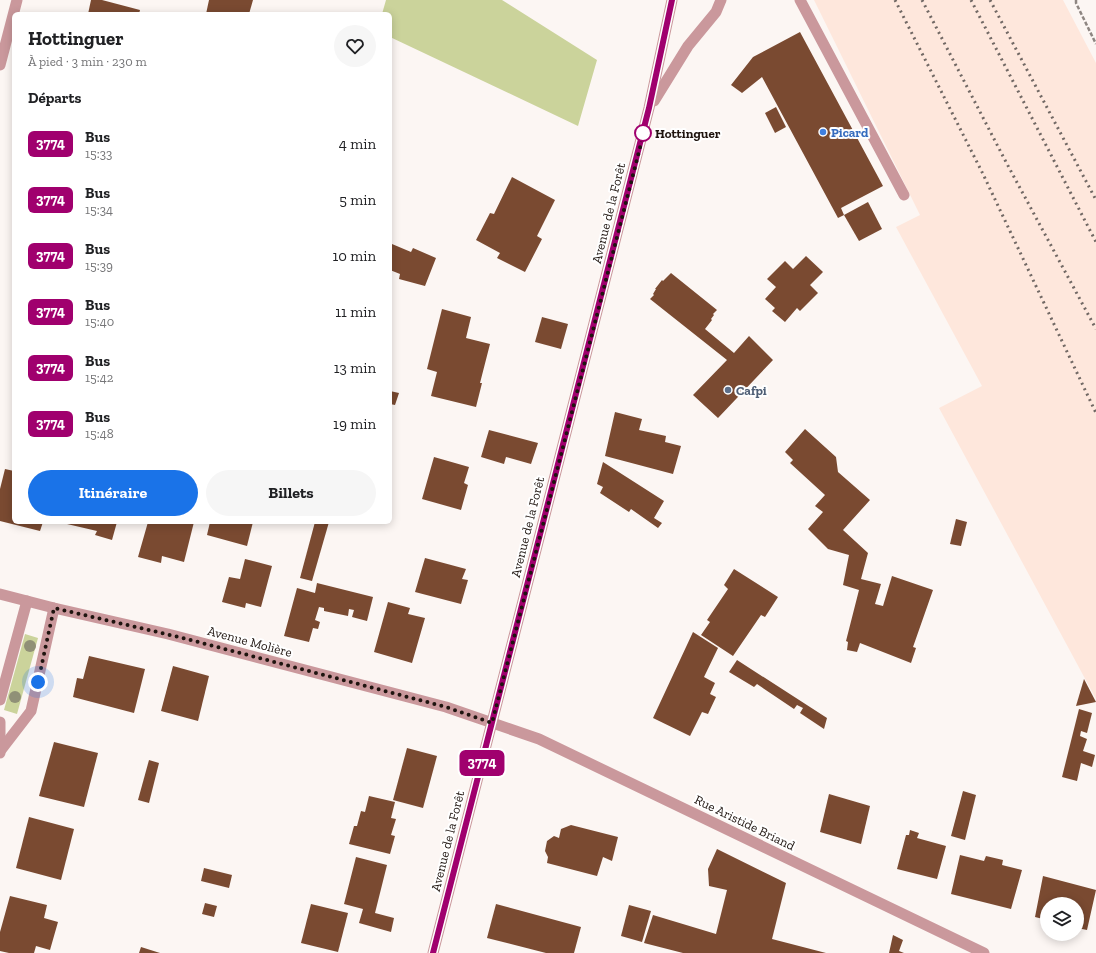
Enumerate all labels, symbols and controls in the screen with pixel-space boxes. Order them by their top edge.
button: heart [334,25,376,67]
text: Hottinguer [28,27,124,50]
text: À pied · 3 min · 230 m [28,54,147,69]
text: Départs [28,89,81,107]
marker: Hottinguer [634,124,652,142]
place label: Picard [831,125,869,140]
place label: Hottinguer [655,126,721,141]
marker: Picard [818,127,828,137]
text: Bus [85,128,110,146]
text: 3774 [36,135,65,152]
text: 4 min [339,135,376,153]
text: 15:33 [85,146,112,161]
street label: Avenue de la Forêt [589,161,628,265]
text: Bus [85,184,110,202]
text: 3774 [36,191,65,208]
text: 5 min [339,191,376,209]
text: 15:34 [85,202,113,217]
text: Bus [85,240,110,258]
text: 3774 [36,247,65,264]
text: 10 min [332,247,376,265]
text: 15:39 [85,258,113,273]
text: Bus [85,296,110,314]
text: 3774 [36,303,65,320]
text: 11 min [335,303,376,321]
text: 15:40 [85,314,114,329]
text: Bus [85,352,110,370]
text: 3774 [36,359,65,376]
text: 13 min [334,359,376,377]
text: 15:42 [85,370,113,385]
place label: Cafpi [736,383,767,398]
marker: Cafpi [723,385,733,395]
text: Bus [85,408,110,426]
text: 3774 [36,415,65,432]
text: 19 min [333,415,376,433]
text: 15:48 [85,426,114,441]
button: Itinéraire [28,470,198,516]
button: Billets [206,470,376,516]
street label: Avenue de la Forêt [508,475,547,579]
street label: Avenue Molière [206,623,294,660]
your location [28,672,48,692]
line badge: 3774 [454,750,510,776]
text: 3774 [467,754,497,771]
street label: Avenue de la Forêt [428,789,467,893]
street label: Rue Aristide Briand [692,792,797,853]
map controls [1040,897,1084,941]
button: layers [1040,897,1084,941]

